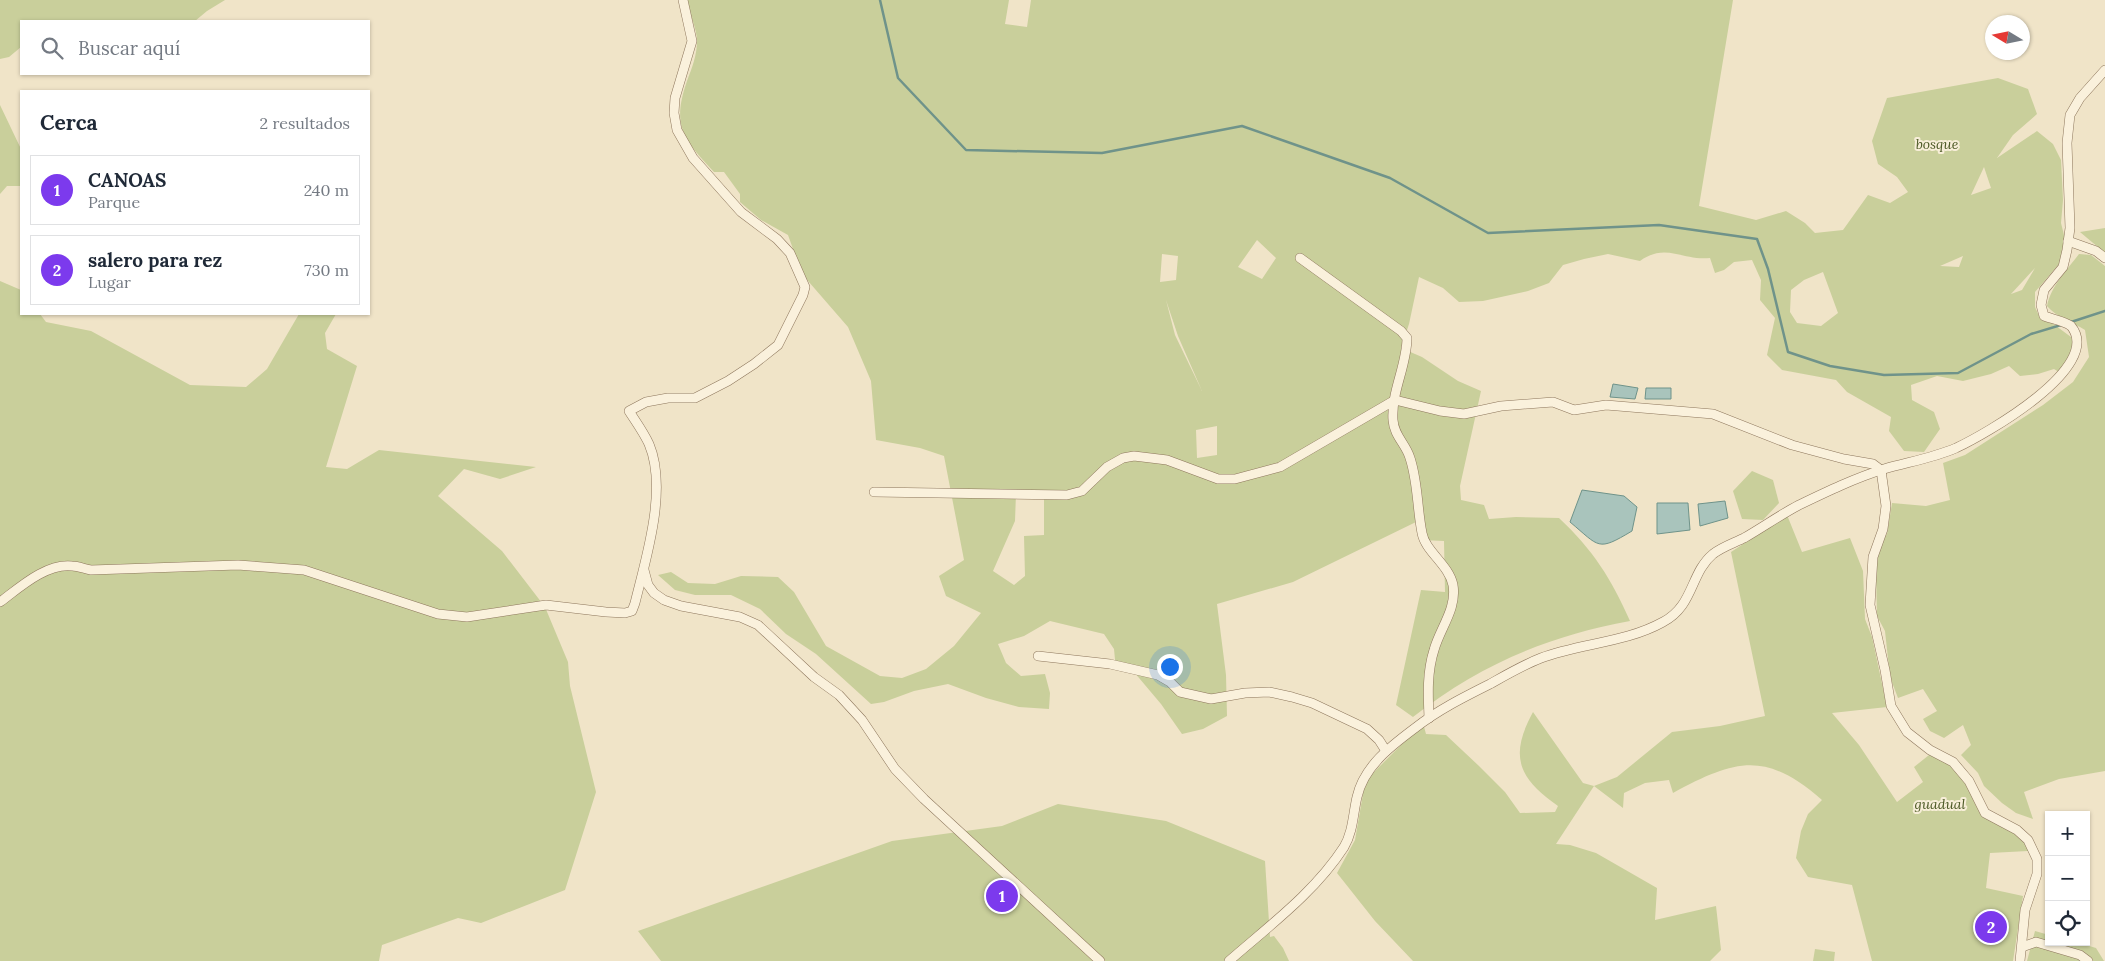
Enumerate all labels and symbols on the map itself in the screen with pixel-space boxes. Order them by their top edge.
north arrow [1985,15,2030,60]
park label: bosque [1916,135,1959,153]
your location [1157,654,1183,680]
park label: guadual [1915,795,1966,813]
pin: 1 [986,877,1018,915]
pin: 2 [1975,908,2007,946]

